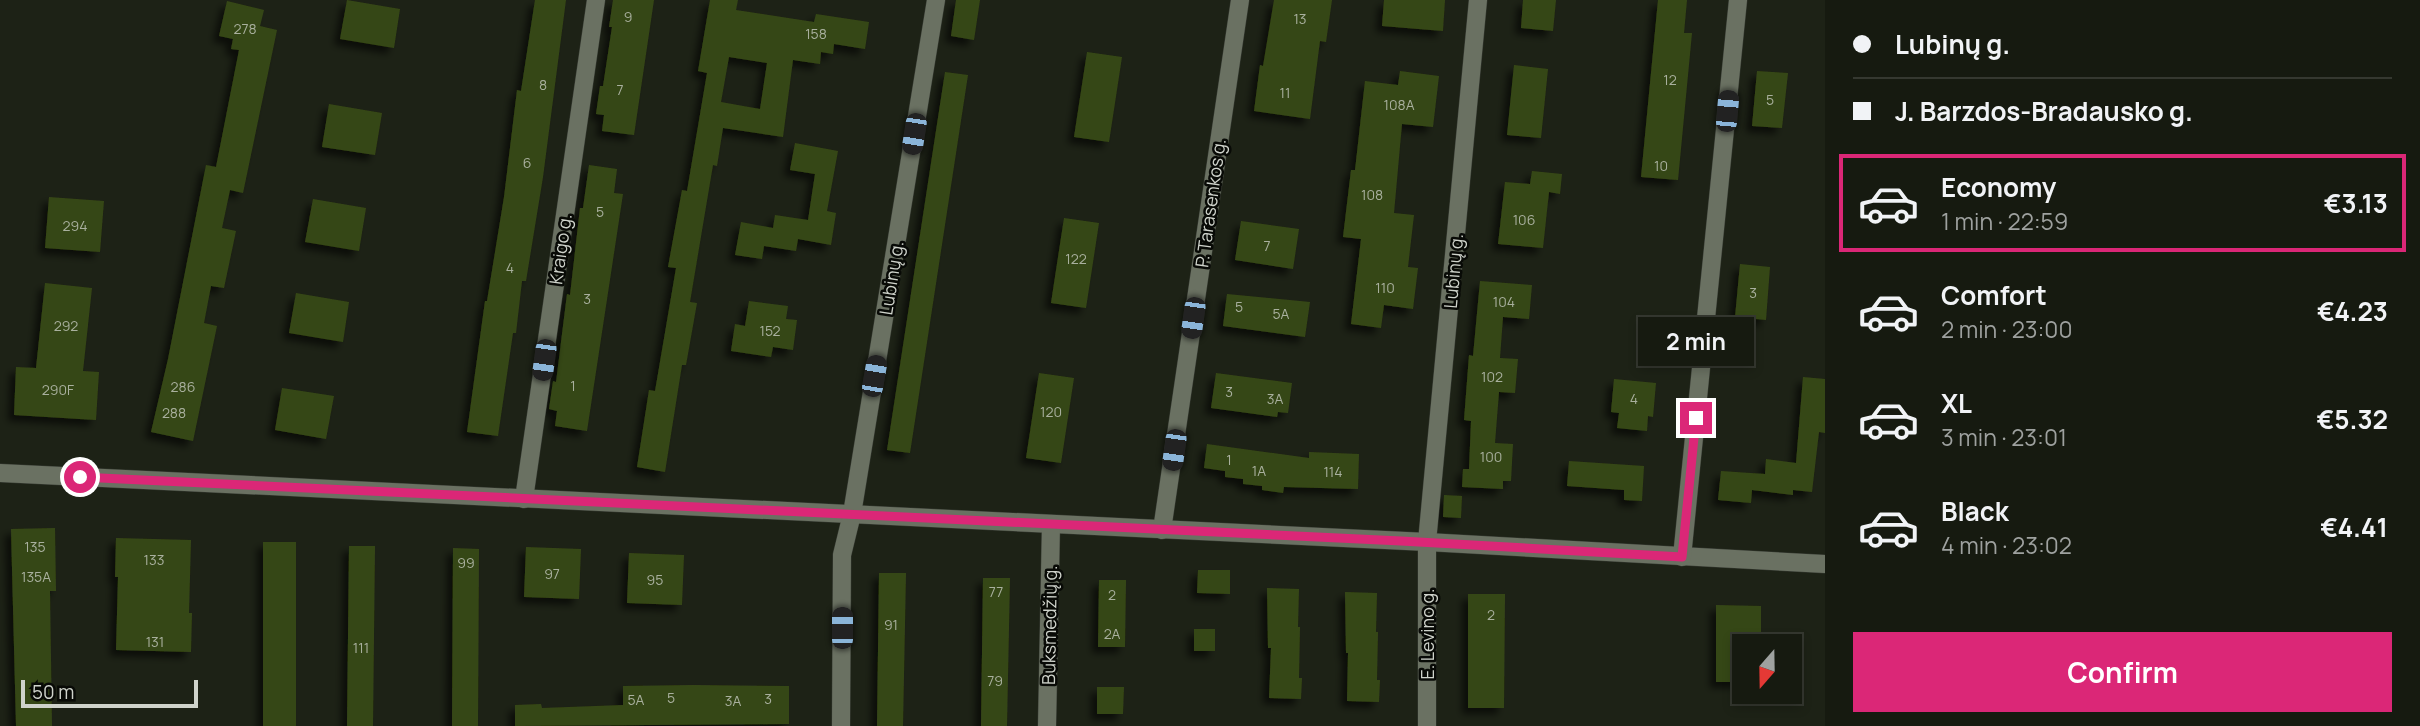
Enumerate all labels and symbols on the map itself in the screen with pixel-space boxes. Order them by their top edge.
house number: 9 [624,7,632,26]
house number: 13 [1293,9,1307,28]
house number: 278 [233,19,257,38]
house number: 158 [805,24,827,43]
house number: 12 [1663,70,1677,89]
house number: 8 [539,75,547,94]
house number: 7 [616,80,624,99]
house number: 11 [1280,83,1290,102]
car [1715,89,1740,133]
house number: 5 [1766,90,1774,109]
house number: 108A [1384,95,1415,114]
car [901,112,928,156]
street label: P. Tarasenkos g. [1189,137,1231,269]
house number: 6 [523,153,531,172]
house number: 10 [1654,156,1668,175]
house number: 108 [1361,185,1383,204]
house number: 5 [596,202,604,221]
house number: 106 [1513,210,1535,229]
street label: Kraigo g. [543,212,577,286]
house number: 294 [63,216,87,235]
street label: Lubinų g. [1438,233,1468,309]
house number: 7 [1263,236,1271,255]
street label: Lubinų g. [873,239,909,317]
house number: 122 [1065,249,1087,268]
house number: 4 [506,258,514,277]
house number: 110 [1375,278,1395,297]
house number: 3 [1749,283,1757,302]
house number: 3 [583,289,591,308]
house number: 104 [1493,292,1515,311]
car [1180,296,1207,340]
house number: 5 [1235,297,1243,316]
house number: 5A [1273,304,1290,323]
house number: 292 [54,316,78,335]
callout: 2 min [1638,316,1754,366]
house number: 152 [759,321,781,340]
car [531,338,558,382]
car [861,353,888,399]
house number: 102 [1481,367,1503,386]
house number: 1 [570,376,576,395]
house number: 286 [171,377,195,396]
house number: 290F [42,380,74,399]
house number: 3 [1225,382,1233,401]
house number: 3A [1267,389,1283,408]
house number: 4 [1630,389,1638,408]
house number: 120 [1040,402,1062,421]
route end [1680,402,1712,434]
house number: 288 [162,403,186,422]
car [1161,428,1188,472]
house number: 100 [1480,447,1502,466]
house number: 1 [1226,450,1232,469]
route start [64,461,96,493]
house number: 1A [1252,461,1266,480]
house number: 114 [1323,462,1343,481]
house number: 135 [24,537,46,556]
house number: 133 [144,550,164,569]
house number: 99 [457,553,475,572]
house number: 97 [544,564,560,583]
street label: Buksmedžių g. [1036,565,1062,685]
house number: 135A [21,567,51,586]
house number: 95 [647,570,663,589]
house number: 77 [989,582,1003,601]
house number: 2 [1108,585,1116,604]
street label: E. Levino g. [1415,588,1439,680]
house number: 2 [1487,605,1495,624]
car [832,607,853,649]
house number: 91 [884,615,898,634]
house number: 2A [1104,624,1120,643]
house number: 131 [146,632,164,651]
north arrow [1732,634,1802,704]
house number: 111 [353,638,369,657]
house number: 79 [987,671,1003,690]
scale bar [21,677,198,709]
house number: 5 [667,688,675,707]
house number: 3 [764,689,772,708]
house number: 5A [628,690,645,709]
house number: 3A [725,691,741,710]

